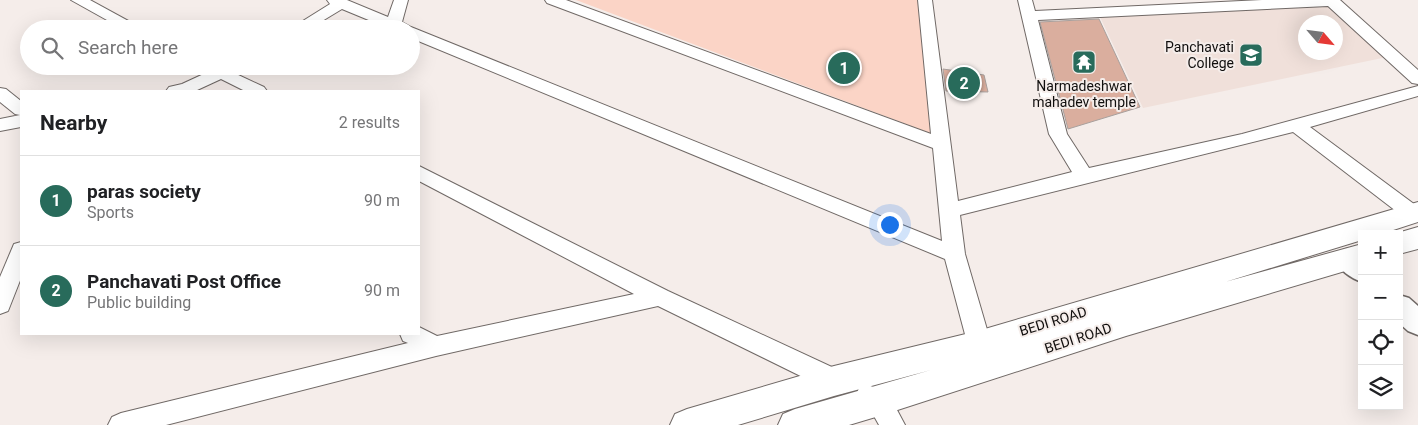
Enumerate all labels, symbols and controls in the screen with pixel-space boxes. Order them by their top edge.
north arrow [1298,15,1343,60]
search box [20,20,420,75]
icon: search [38,34,66,62]
text: Search here [78,36,178,59]
place label: Panchavati College [1165,39,1234,71]
school or university icon: Panchavati College [1238,42,1264,68]
pin: 1 [828,49,860,87]
temple icon: Narmadeshwar mahadev temple [1071,49,1097,75]
pin: 2 [948,64,980,102]
place label: Narmadeshwar mahadev temple [1032,78,1136,110]
text: Nearby [40,111,107,135]
text: 2 results [339,113,400,132]
text: paras society [87,180,201,203]
text: 1 [51,191,61,210]
text: 90 m [364,191,400,210]
text: Sports [87,203,134,222]
your location [877,212,903,238]
map controls [1358,230,1403,410]
button: + [1358,230,1403,275]
text: Panchavati Post Office [87,270,281,293]
button: − [1358,275,1403,320]
text: 2 [51,281,61,300]
text: 90 m [364,281,400,300]
text: Public building [87,293,191,312]
street label: BEDI ROAD [1017,303,1089,339]
street label: BEDI ROAD [1042,319,1114,357]
button: locate [1358,320,1403,365]
button: layers [1358,365,1403,410]

